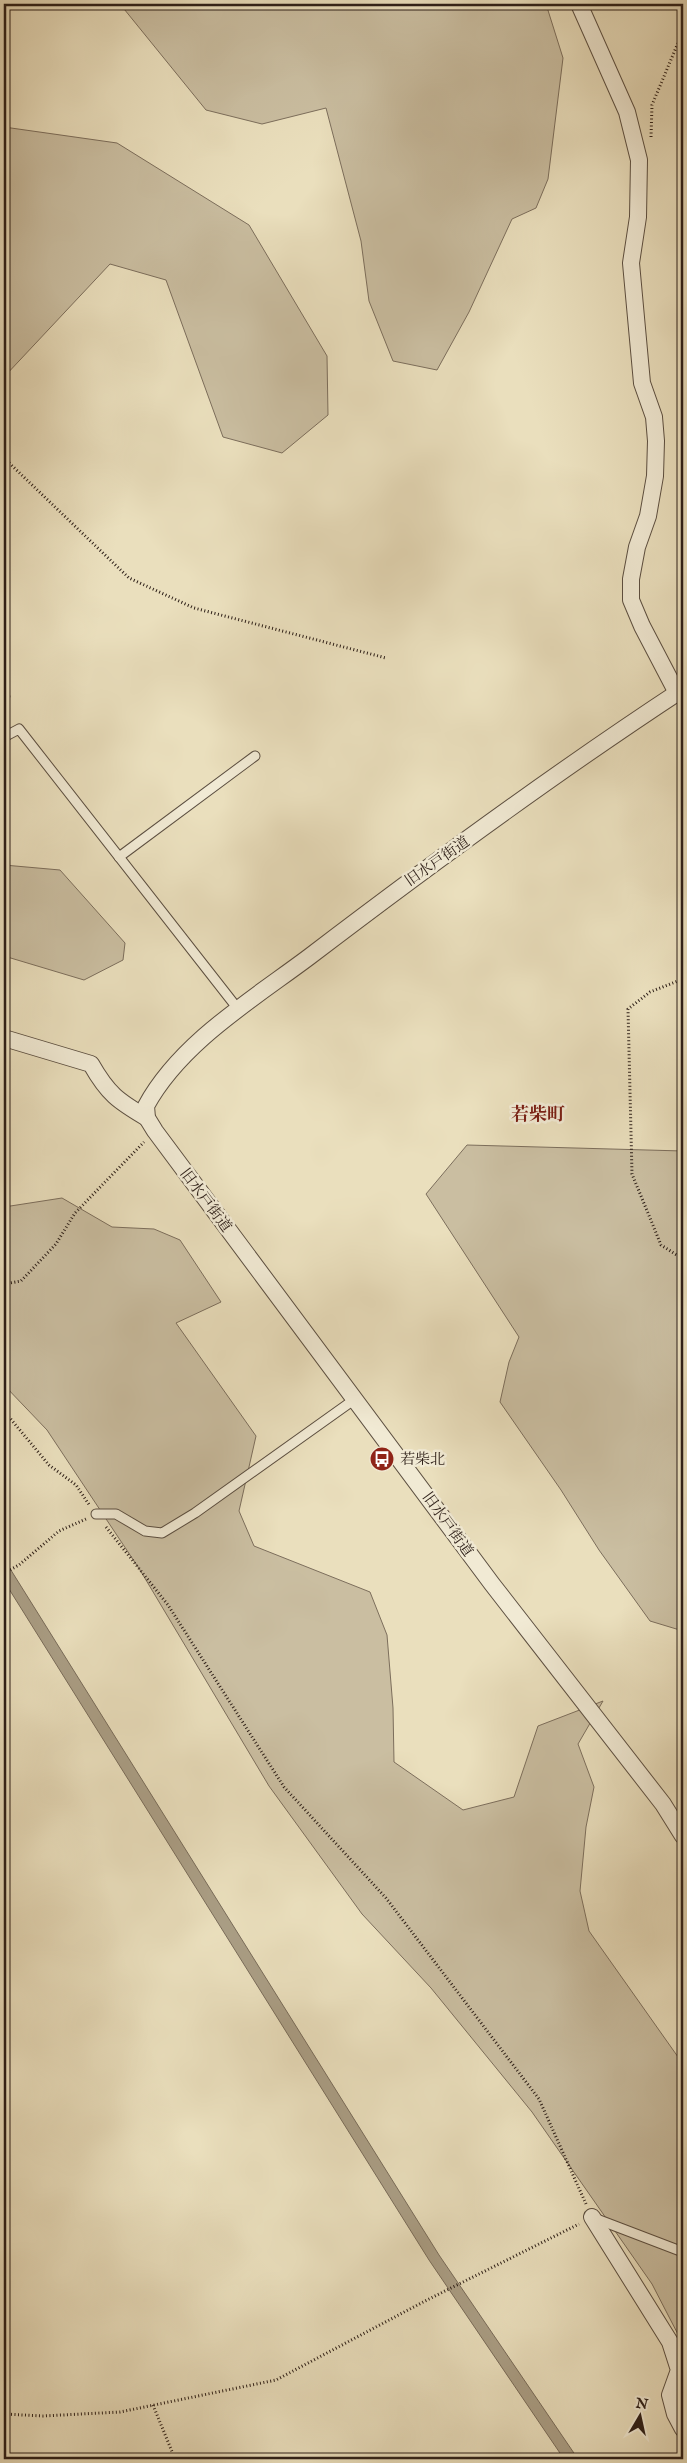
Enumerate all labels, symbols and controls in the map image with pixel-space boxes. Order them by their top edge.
street label: 旧水戸街道 [401,832,473,891]
district label: 若柴町 [511,1104,565,1127]
street label: 旧水戸街道 [175,1165,236,1236]
bus stop icon: 若柴北 [369,1446,395,1472]
place label: 若柴北 [400,1450,445,1469]
street label: 旧水戸街道 [418,1488,477,1560]
north arrow [614,2390,664,2440]
text: N [633,2394,649,2414]

